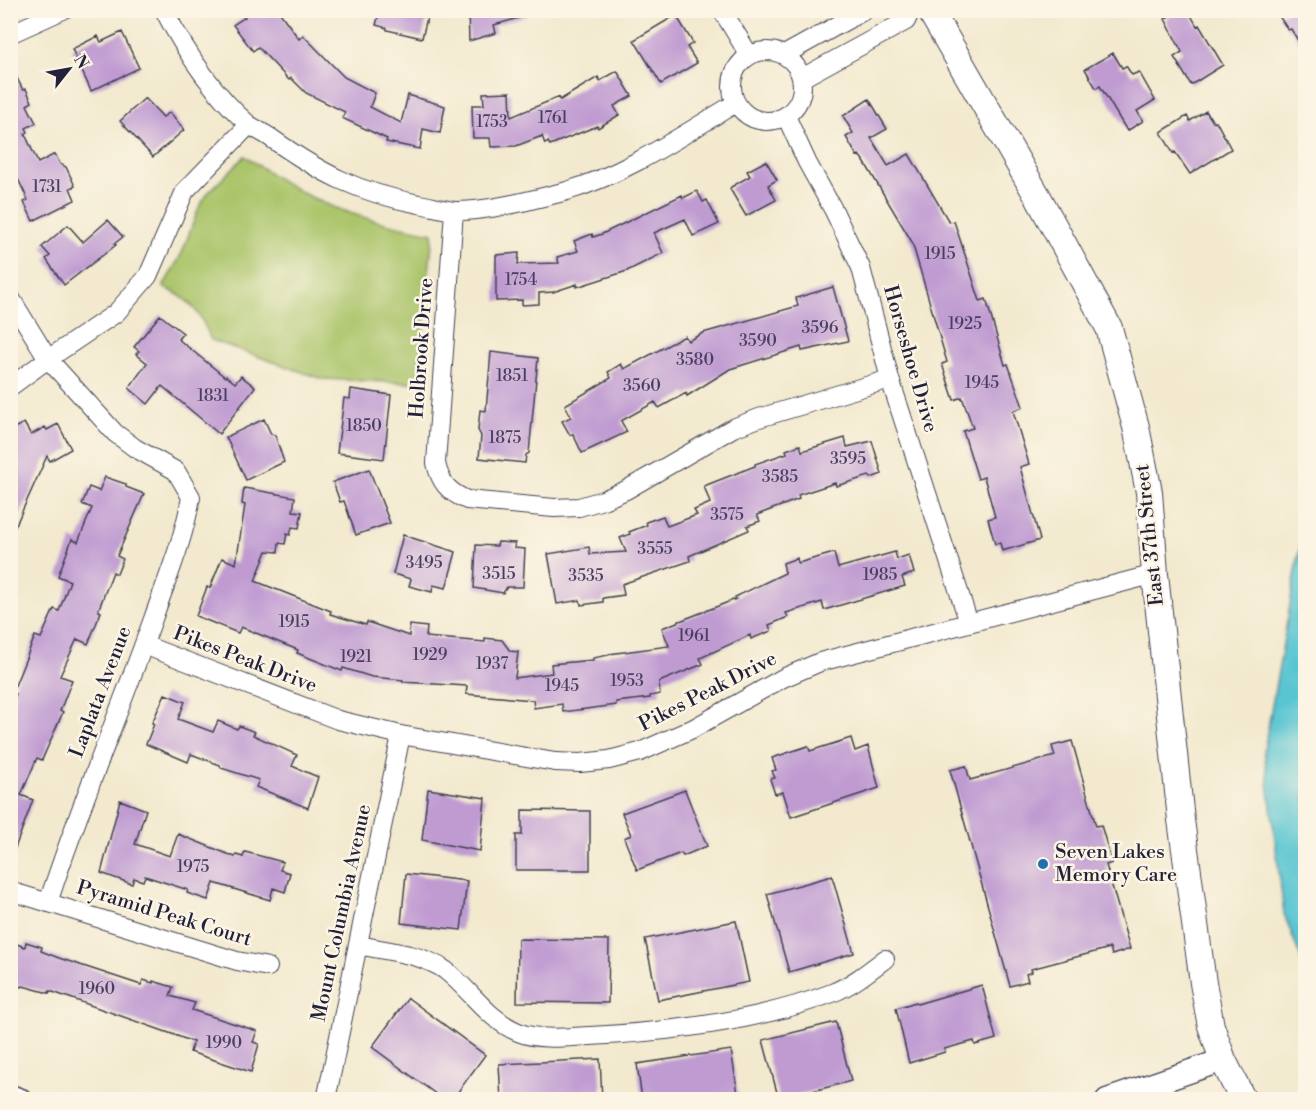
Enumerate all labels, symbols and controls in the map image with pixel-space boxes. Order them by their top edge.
north arrow [39,39,99,99]
text: N [69,51,93,73]
house number: 1761 [538,108,568,128]
house number: 1753 [476,112,508,132]
house number: 1731 [32,177,62,197]
house number: 1915 [924,244,956,264]
house number: 1754 [505,270,538,290]
street label: Holbrook Drive [405,277,439,419]
street label: Horseshoe Drive [877,283,943,435]
house number: 1925 [948,314,982,334]
house number: 3596 [801,318,839,338]
house number: 3590 [739,331,777,351]
house number: 3580 [676,350,714,370]
house number: 1851 [496,366,528,386]
house number: 1945 [965,373,999,393]
house number: 3560 [623,376,661,396]
house number: 1831 [197,386,229,406]
house number: 1850 [346,416,382,436]
house number: 1875 [489,428,522,448]
house number: 3595 [830,449,866,469]
street label: East 37th Street [1130,463,1170,607]
house number: 3585 [762,467,798,487]
house number: 3575 [710,505,744,525]
house number: 3555 [637,539,673,559]
house number: 3495 [405,553,443,573]
house number: 3515 [482,564,516,584]
house number: 1985 [863,565,898,585]
house number: 3535 [568,566,604,586]
house number: 1915 [278,612,310,632]
street label: Pikes Peak Drive [170,621,320,699]
street label: Laplata Avenue [65,623,137,761]
house number: 1961 [678,626,710,646]
house number: 1929 [413,645,448,665]
street label: Pikes Peak Drive [635,646,781,738]
house number: 1921 [340,647,372,667]
house number: 1937 [476,654,508,674]
house number: 1953 [610,671,644,691]
house number: 1945 [545,676,579,696]
street label: Mount Columbia Avenue [307,802,377,1024]
place label: Seven Lakes Memory Care [1055,840,1177,888]
house number: 1975 [177,857,209,877]
marker: Seven Lakes Memory Care [1036,857,1050,871]
street label: Pyramid Peak Court [73,875,255,953]
house number: 1960 [79,979,115,999]
house number: 1990 [206,1033,242,1053]

